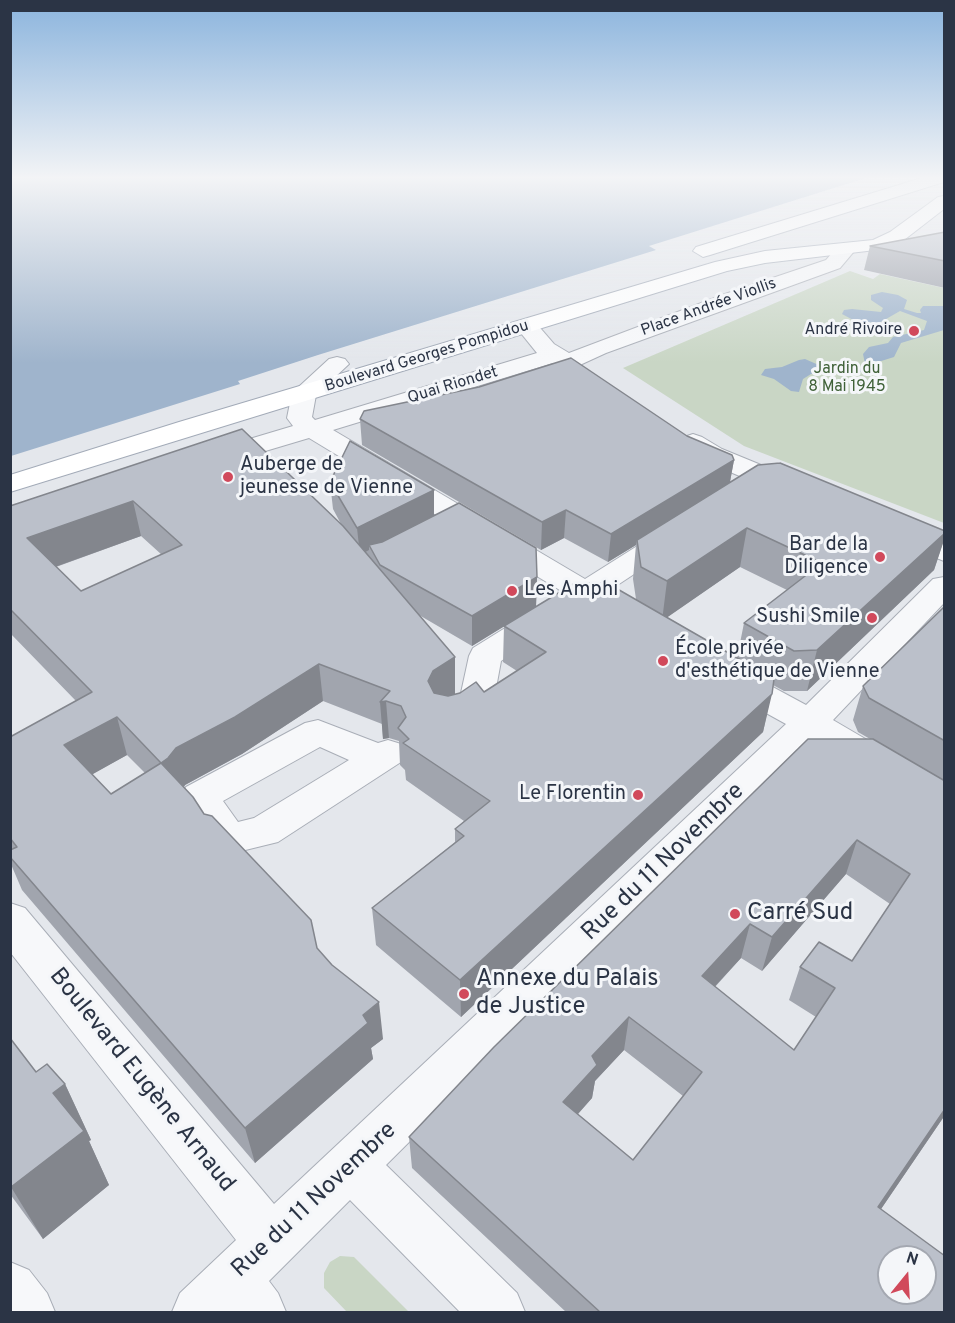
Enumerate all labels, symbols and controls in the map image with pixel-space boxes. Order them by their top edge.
street label: Place Andrée Viollis [639,275,779,341]
street label: Boulevard Georges Pompidou [323,317,531,397]
place label: André Rivoire [804,321,902,341]
marker: André Rivoire [907,324,921,338]
park label: Jardin du 8 Mai 1945 [808,360,886,398]
street label: Quai Riondet [406,363,500,409]
place label: Auberge de jeunesse de Vienne [240,454,413,501]
marker: Auberge de jeunesse de Vienne [221,470,235,484]
place label: Bar de la Diligence [784,534,868,581]
marker: Bar de la Diligence [873,550,887,564]
place label: Les Amphi [524,579,618,603]
marker: Les Amphi [505,584,519,598]
place label: Sushi Smile [756,606,860,630]
marker: Sushi Smile [865,611,879,625]
place label: École privée d'esthétique de Vienne [675,638,879,685]
marker: École privée d'esthétique de Vienne [656,654,670,668]
street label: Rue du 11 Novembre [577,778,751,948]
place label: Le Florentin [519,783,626,807]
marker: Le Florentin [631,788,645,802]
place label: Carré Sud [747,900,853,928]
marker: Carré Sud [728,907,742,921]
street label: Boulevard Eugène Arnaud [42,963,240,1199]
place label: Annexe du Palais de Justice [476,966,659,1022]
marker: Annexe du Palais de Justice [457,987,471,1001]
street label: Rue du 11 Novembre [227,1117,403,1285]
north arrow [877,1245,937,1305]
text: N [903,1248,921,1271]

